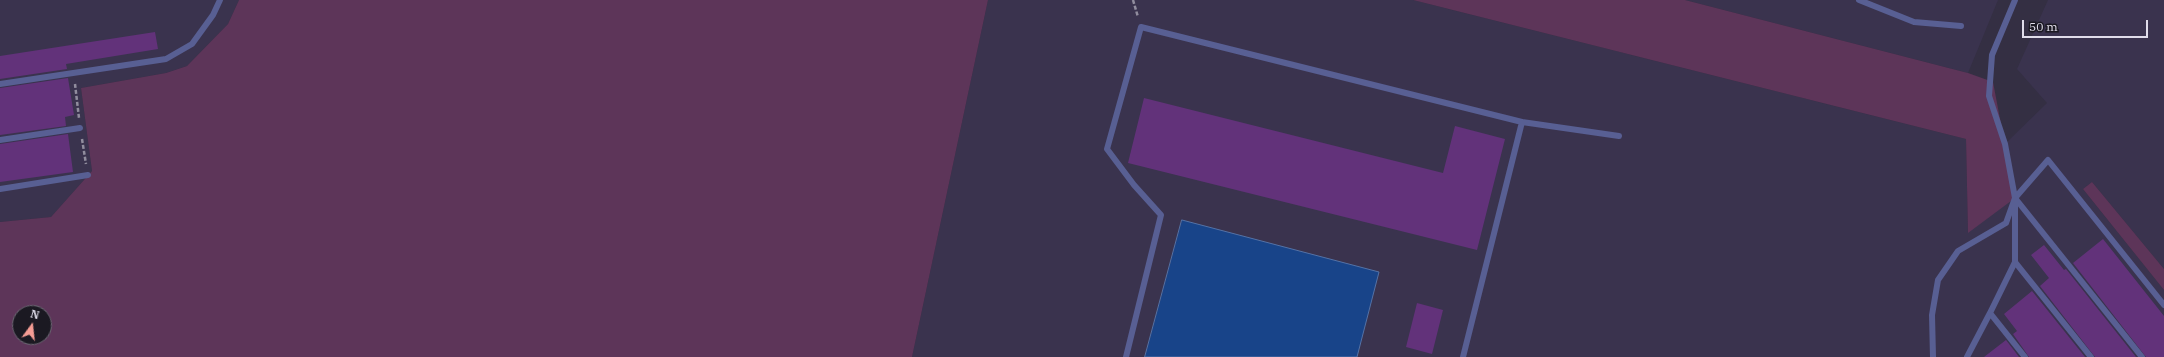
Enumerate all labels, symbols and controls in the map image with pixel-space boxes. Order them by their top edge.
scale bar [2024,12,2150,38]
text: 50 m [2029,19,2058,34]
north arrow [12,305,52,345]
text: N [29,306,41,322]

